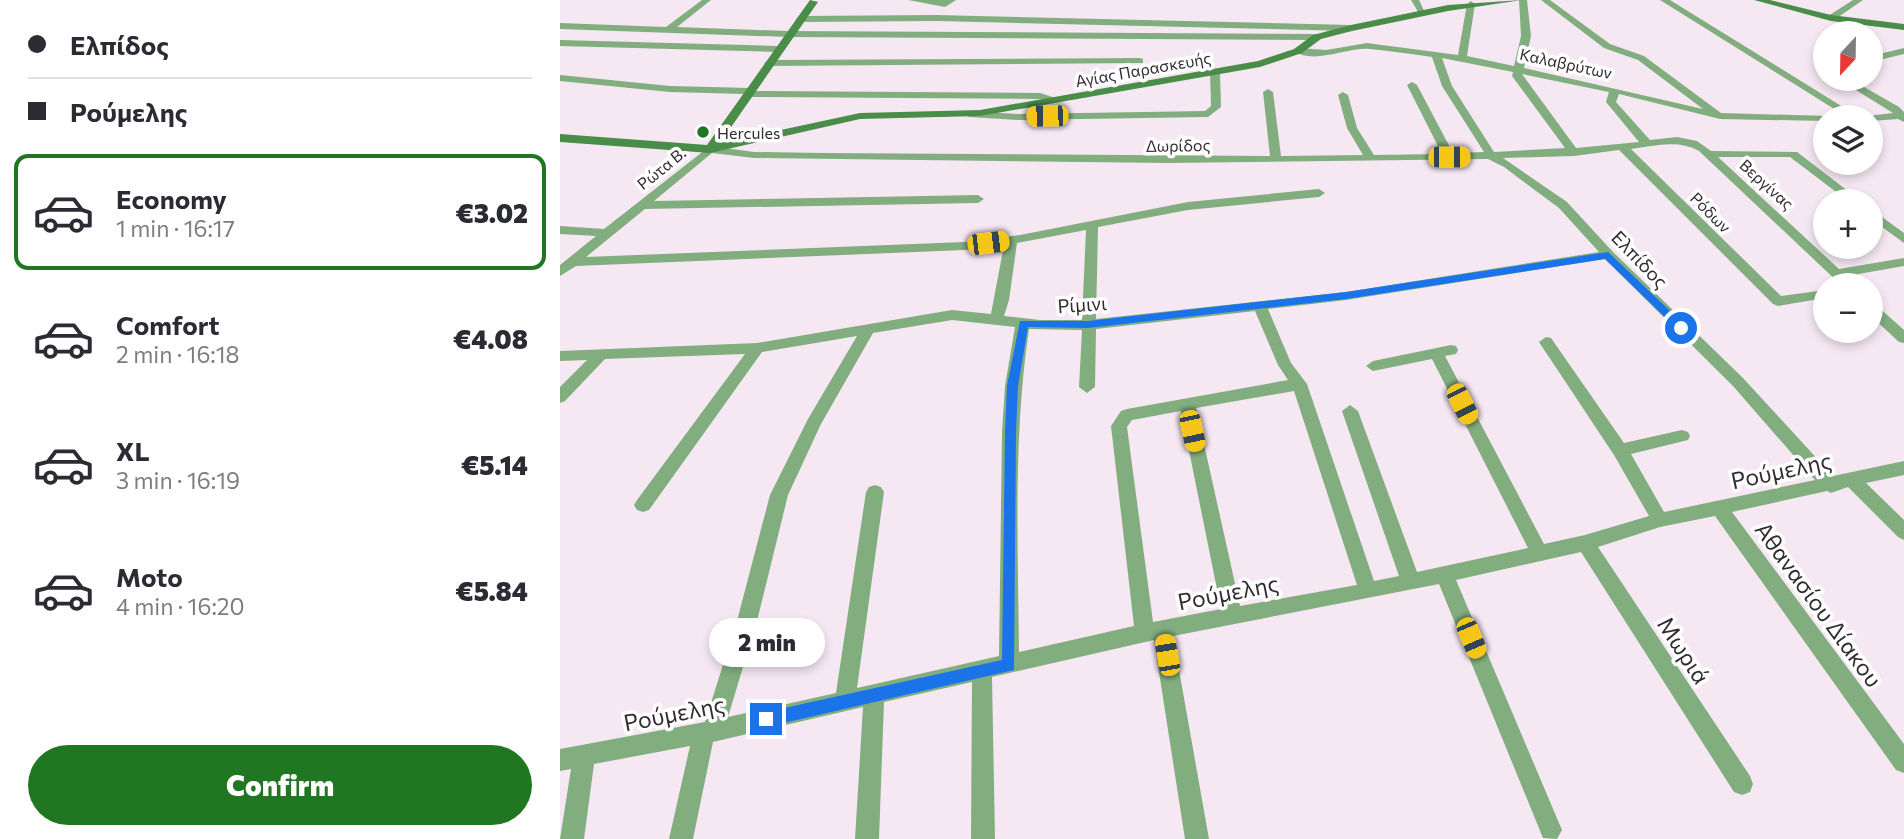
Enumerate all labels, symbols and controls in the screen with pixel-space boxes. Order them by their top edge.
north arrow [1813,21,1883,91]
map controls [1813,21,1883,343]
text: Ελπίδος [70,29,169,60]
street label: Καλαβρύτων [1518,44,1614,82]
street label: Αγίας Παρασκευής [1074,48,1212,90]
text: Ρούμελης [70,96,187,127]
car [1026,105,1069,127]
button: layers [1813,105,1883,175]
place label: Hercules [717,123,780,142]
marker: Hercules [695,124,711,140]
street label: Δωρίδος [1145,135,1211,155]
street label: Ρώτα Β. [633,143,689,193]
car [1429,147,1471,168]
street label: Βεργίνας [1736,155,1798,213]
icon: car [32,181,95,244]
text: Economy [116,183,227,214]
street label: Ρόδων [1687,188,1735,236]
button: + [1813,189,1883,259]
text: €3.02 [455,197,528,228]
text: 1 min · 16:17 [116,214,235,242]
street label: Ελπίδος [1607,225,1673,293]
car [966,230,1011,256]
button: − [1813,273,1883,343]
street label: Ρίμινι [1057,291,1108,317]
icon: car [32,307,95,370]
text: Comfort [116,309,219,340]
route start [1665,312,1697,344]
text: €4.08 [453,323,528,354]
text: 2 min · 16:18 [116,340,240,368]
car [1444,381,1481,427]
car [1178,408,1207,454]
icon: car [32,433,95,496]
text: XL [116,435,150,466]
street label: Ρούμελης [1728,446,1834,494]
text: €5.14 [461,449,528,480]
text: 3 min · 16:19 [116,466,240,494]
street label: Αθανασίου Δίακου [1750,516,1888,692]
icon: car [32,559,95,622]
text: Moto [116,561,183,592]
street label: Ρούμελης [1175,569,1281,615]
text: €5.84 [455,575,528,606]
text: 4 min · 16:20 [116,592,245,620]
street label: Μωριά [1652,611,1716,689]
car [1454,615,1489,661]
callout: 2 min [708,618,824,666]
text: 2 min [738,628,796,656]
car [1154,632,1181,678]
street label: Ρούμελης [621,690,727,736]
route end [750,703,782,735]
button: Confirm [28,745,532,825]

